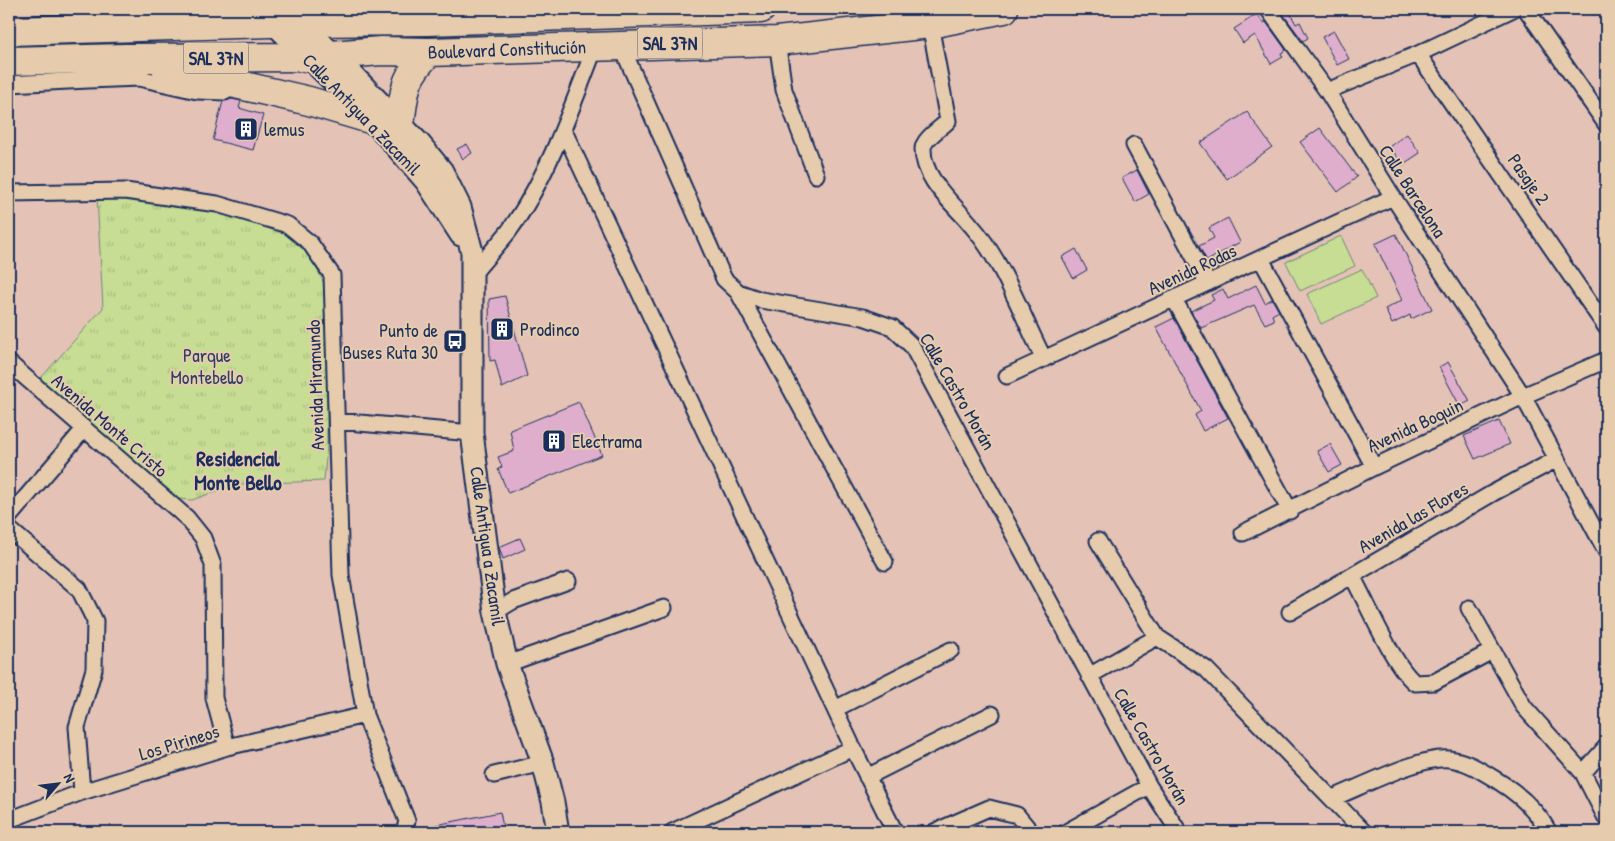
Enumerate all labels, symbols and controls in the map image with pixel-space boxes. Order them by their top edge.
road number: SAL 37N [638,28,702,58]
street label: Boulevard Constitución [427,33,587,65]
road number: SAL 37N [184,42,248,74]
street label: Calle Antigua a Zacamil [297,47,428,181]
building icon: lemus [233,116,259,142]
place label: lemus [264,116,304,142]
street label: Calle Barcelona [1373,139,1453,243]
street label: Pasaje 2 [1502,148,1556,210]
street label: Avenida Rodas [1143,237,1241,301]
building icon: Prodinco [489,316,515,342]
place label: Prodinco [520,316,580,342]
place label: Punto de Buses Ruta 30 [343,317,438,365]
street label: Avenida Miramundo [300,319,330,451]
bus stop icon: Punto de Buses Ruta 30 [442,328,468,354]
street label: Calle Castro Morán [914,328,1002,454]
park label: Parque Montebello [171,342,244,390]
street label: Avenida Monte Cristo [46,367,174,483]
street label: Avenida Boquin [1363,391,1467,459]
building icon: Electrama [541,428,567,454]
place label: Electrama [572,428,643,454]
district label: Residencial Monte Bello [194,444,282,497]
street label: Calle Antigua a Zacamil [464,465,512,628]
street label: Avenida las Flores [1353,475,1473,559]
street label: Calle Castro Morán [1108,683,1196,809]
street label: Los Pirineos [136,718,222,766]
north arrow [32,758,82,808]
text: N [60,770,80,786]

